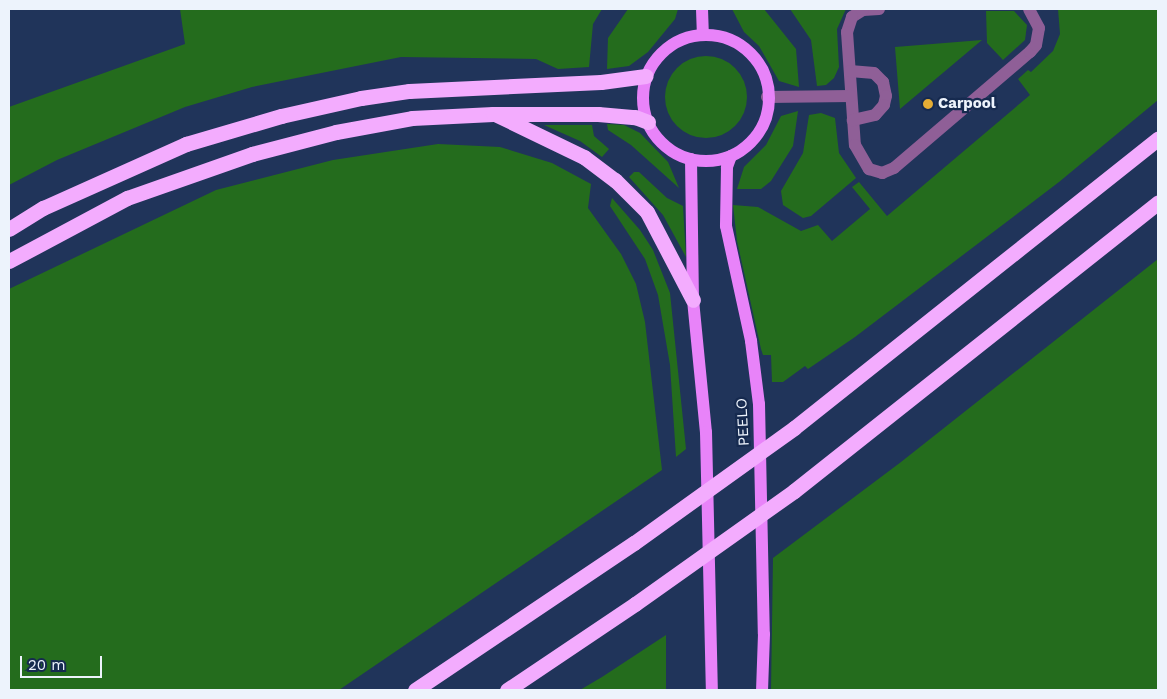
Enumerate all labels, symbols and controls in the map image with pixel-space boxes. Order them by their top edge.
place label: Carpool [938,95,996,113]
marker: Carpool [922,98,934,110]
street label: PEELO [733,397,753,447]
scale bar [22,646,105,678]
text: 20 m [28,656,66,674]

